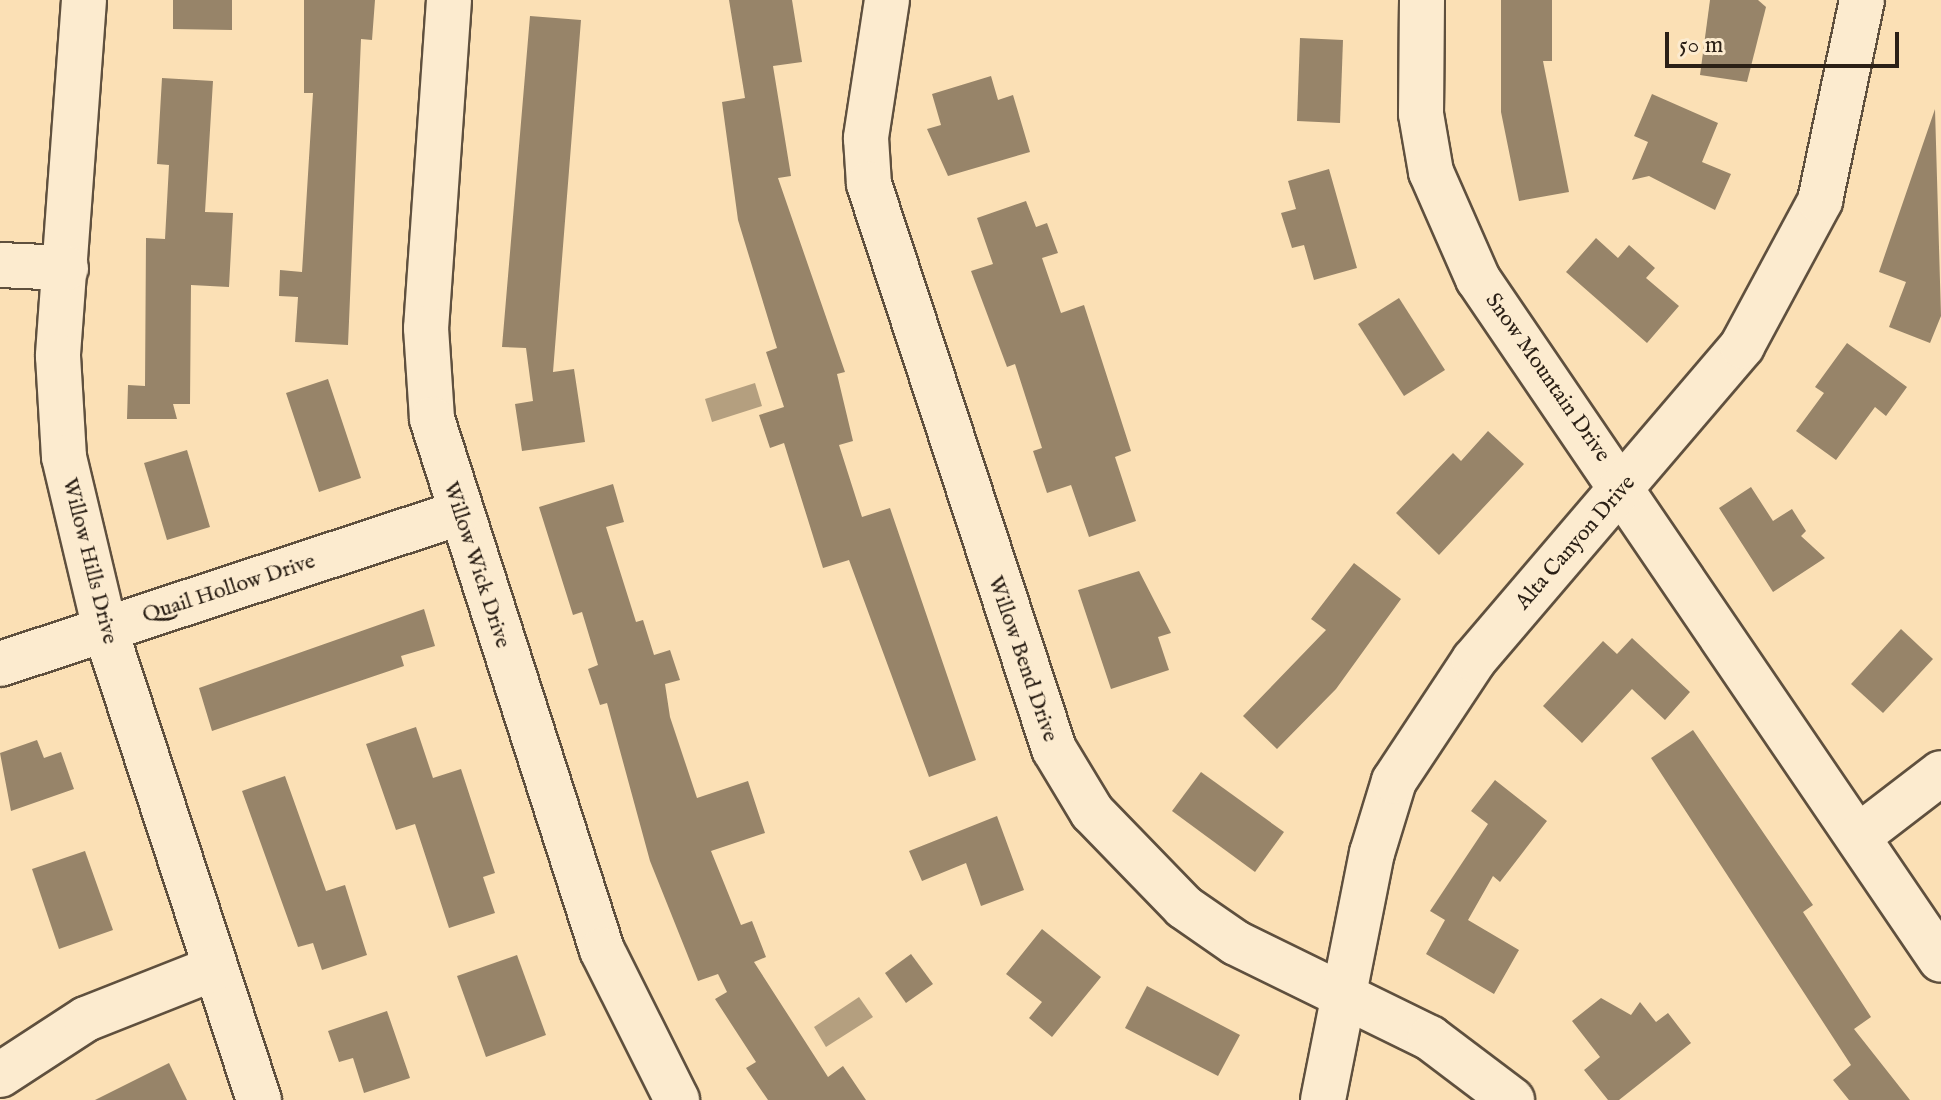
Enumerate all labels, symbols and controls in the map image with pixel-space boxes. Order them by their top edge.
scale bar [1669,16,1903,66]
text: 50 m [1679,30,1723,61]
street label: Snow Mountain Drive [1479,289,1615,467]
street label: Alta Canyon Drive [1510,470,1642,616]
street label: Willow Hills Drive [56,475,122,647]
street label: Willow Wick Drive [437,478,515,652]
street label: Quail Hollow Drive [139,549,319,629]
street label: Willow Bend Drive [981,573,1063,745]

